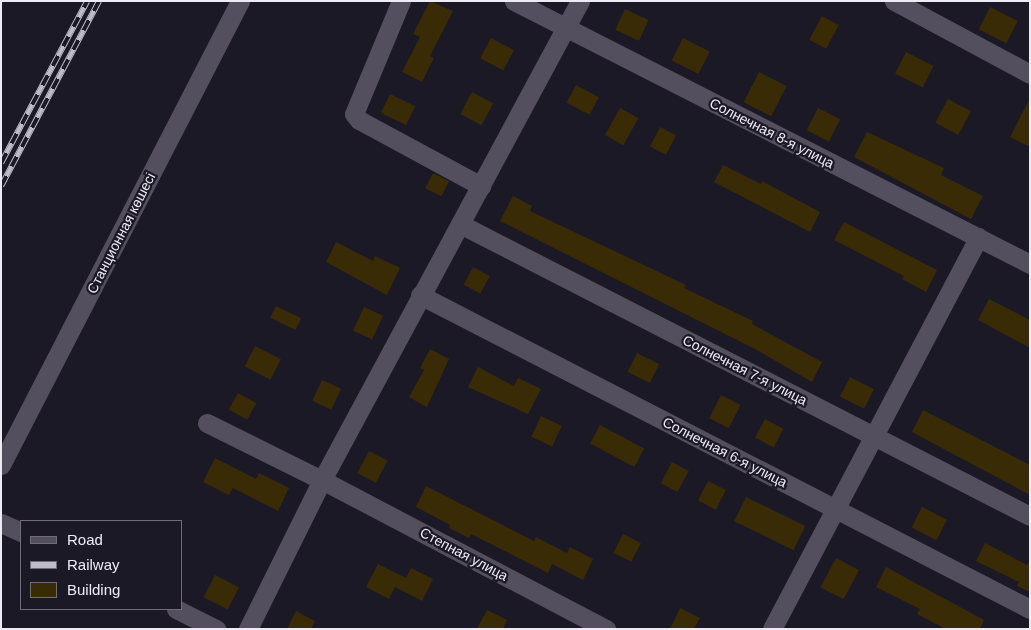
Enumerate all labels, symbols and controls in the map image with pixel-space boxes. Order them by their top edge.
street label: Солнечная 8-я улица [707,94,837,172]
street label: Станционная көшесі [83,170,159,296]
street label: Солнечная 7-я улица [680,331,810,409]
street label: Солнечная 6-я улица [660,413,790,491]
legend [20,520,182,610]
street label: Степная улица [417,524,511,584]
text: Road [67,531,103,548]
text: Railway [67,556,120,573]
text: Building [67,581,120,598]

